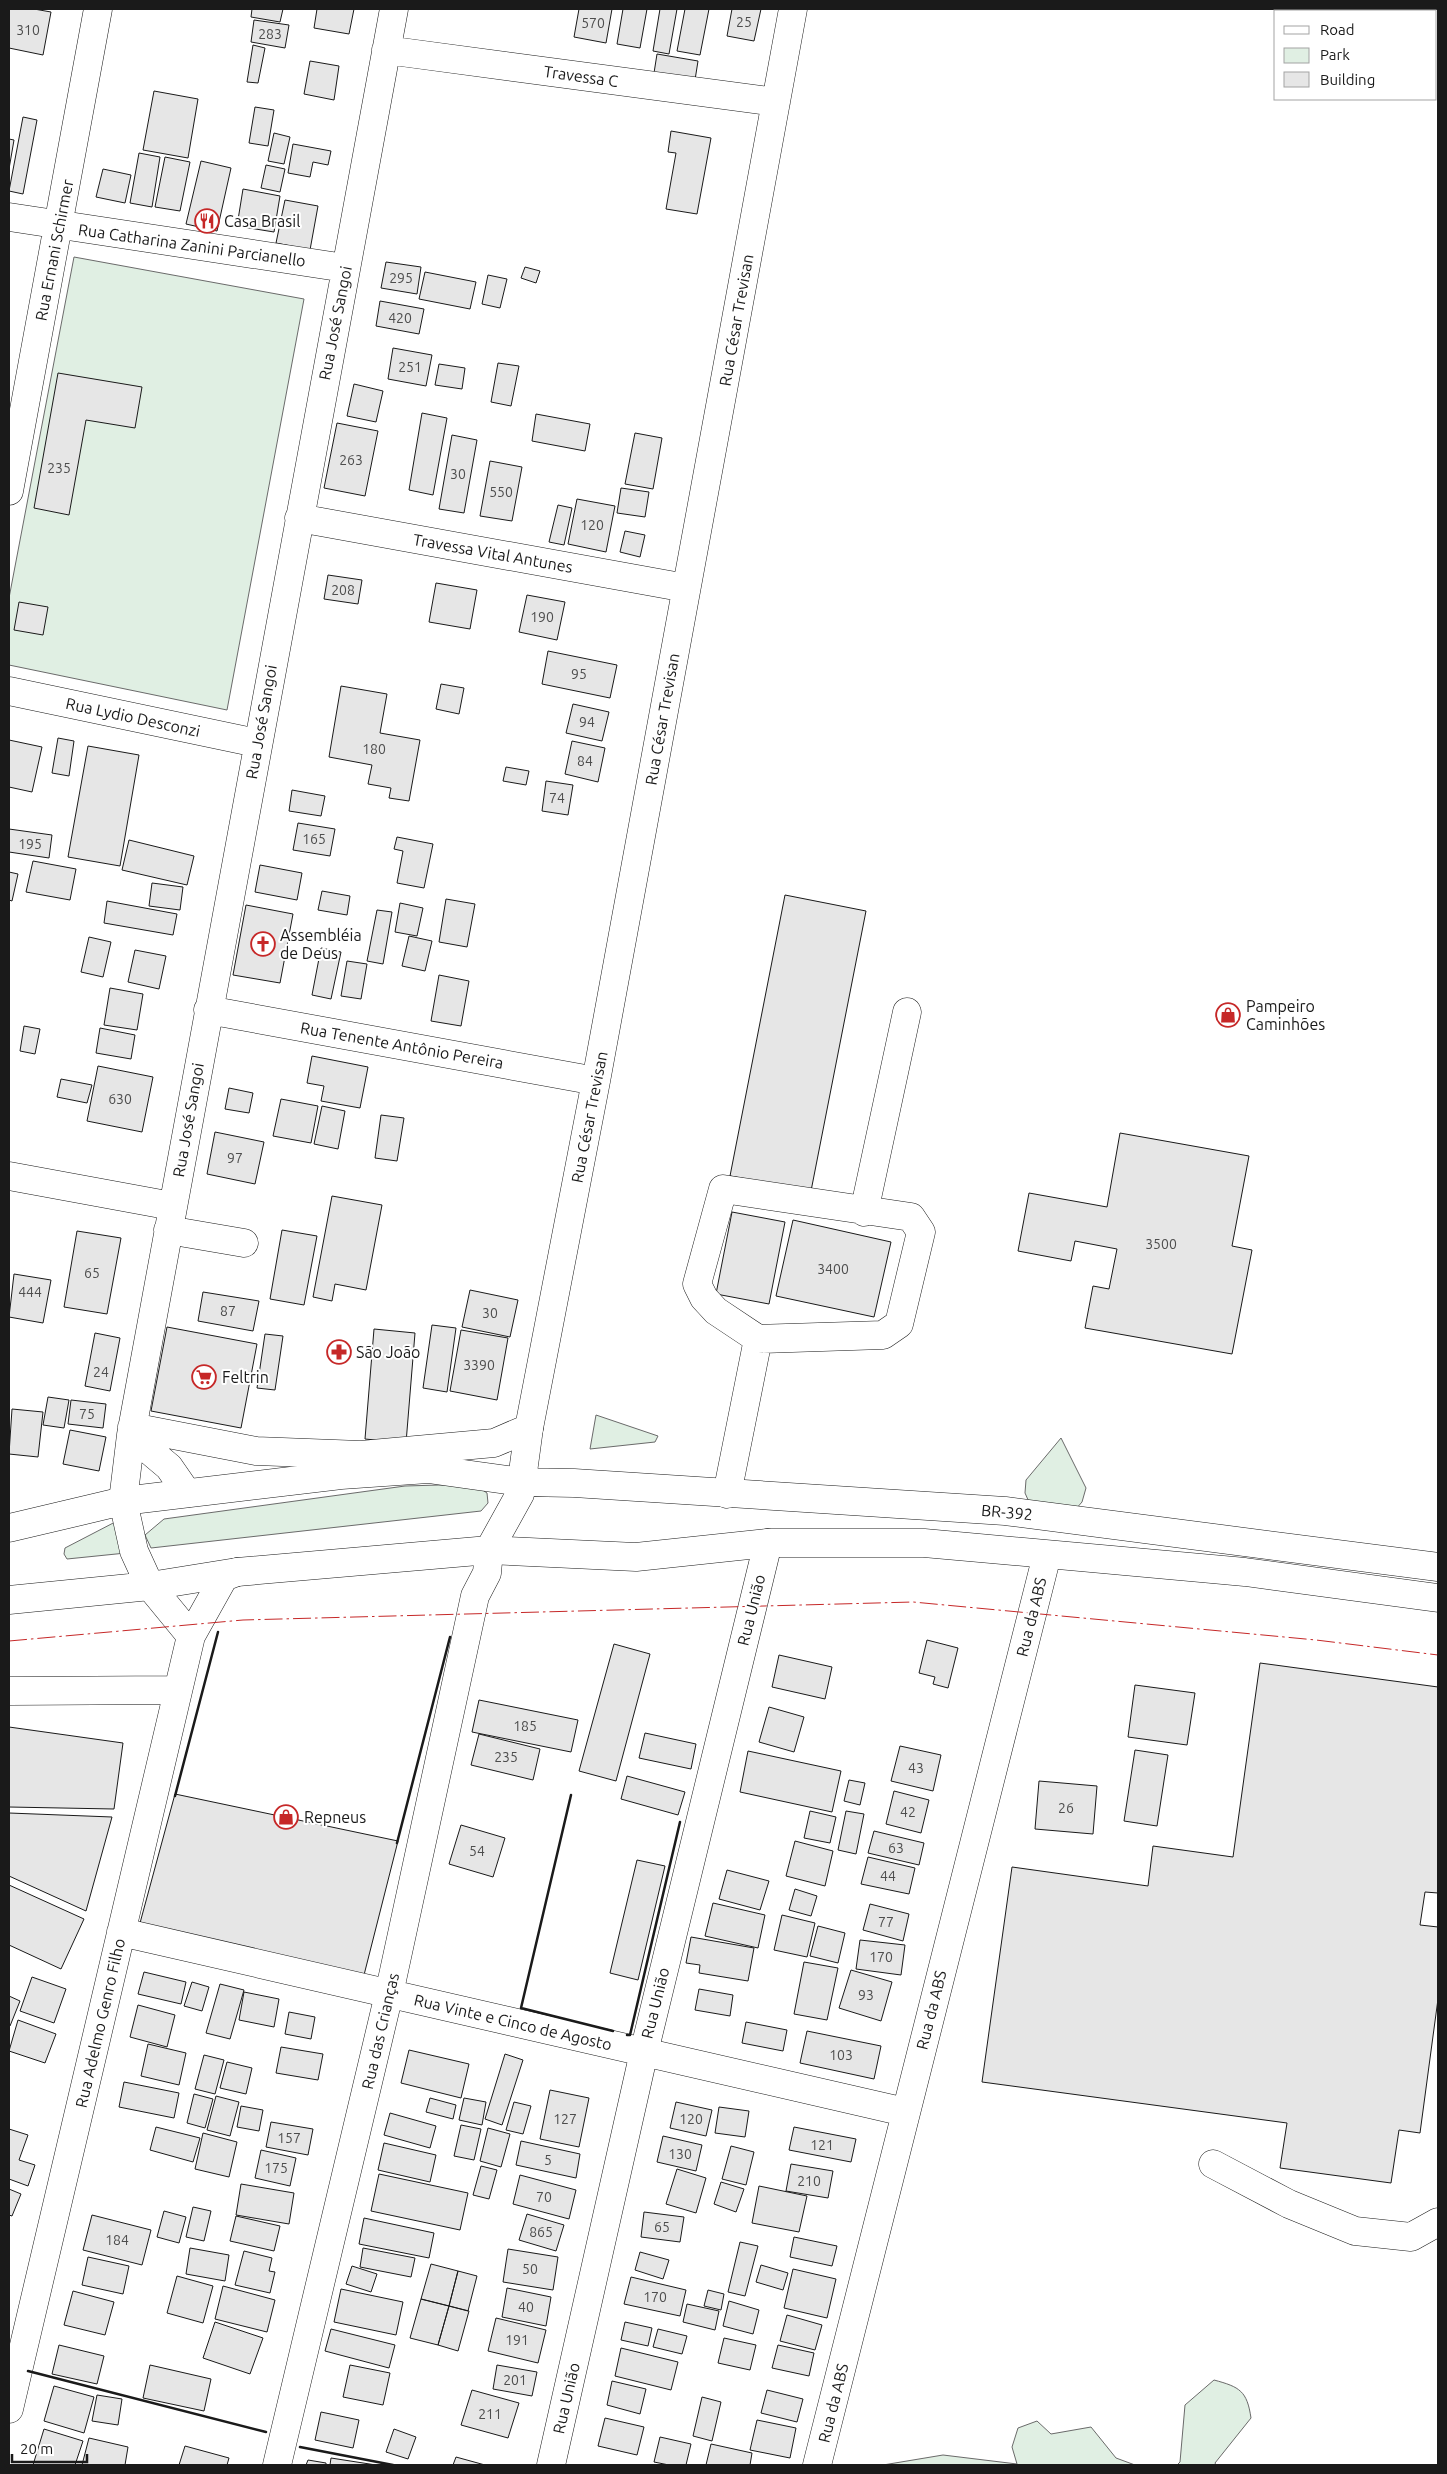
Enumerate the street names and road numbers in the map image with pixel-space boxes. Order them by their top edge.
street label: Travessa C [543,62,619,90]
street label: Rua Ernani Schirmer [31,178,77,322]
street label: Rua Catharina Zanini Parcianello [77,220,307,270]
street label: Rua César Trevisan [716,253,756,387]
street label: Rua José Sangoi [315,264,355,382]
street label: Travessa Vital Antunes [412,530,574,576]
street label: Rua César Trevisan [642,652,682,786]
street label: Rua José Sangoi [242,663,280,781]
street label: Rua Lydio Desconzi [64,694,202,740]
street label: Rua Tenente Antônio Pereira [299,1018,505,1072]
street label: Rua César Trevisan [567,1050,611,1184]
street label: Rua José Sangoi [169,1061,207,1179]
street label: BR-392 [980,1501,1034,1523]
street label: Rua União [733,1573,769,1647]
street label: Rua da ABS [1012,1575,1050,1659]
street label: Rua Adelmo Genro Filho [72,1937,128,2109]
street label: Rua União [637,1966,673,2040]
street label: Rua da ABS [912,1968,950,2052]
street label: Rua das Crianças [358,1971,402,2091]
street label: Rua Vinte e Cinco de Agosto [412,1990,614,2054]
street label: Rua União [549,2361,583,2435]
street label: Rua da ABS [814,2361,852,2445]

